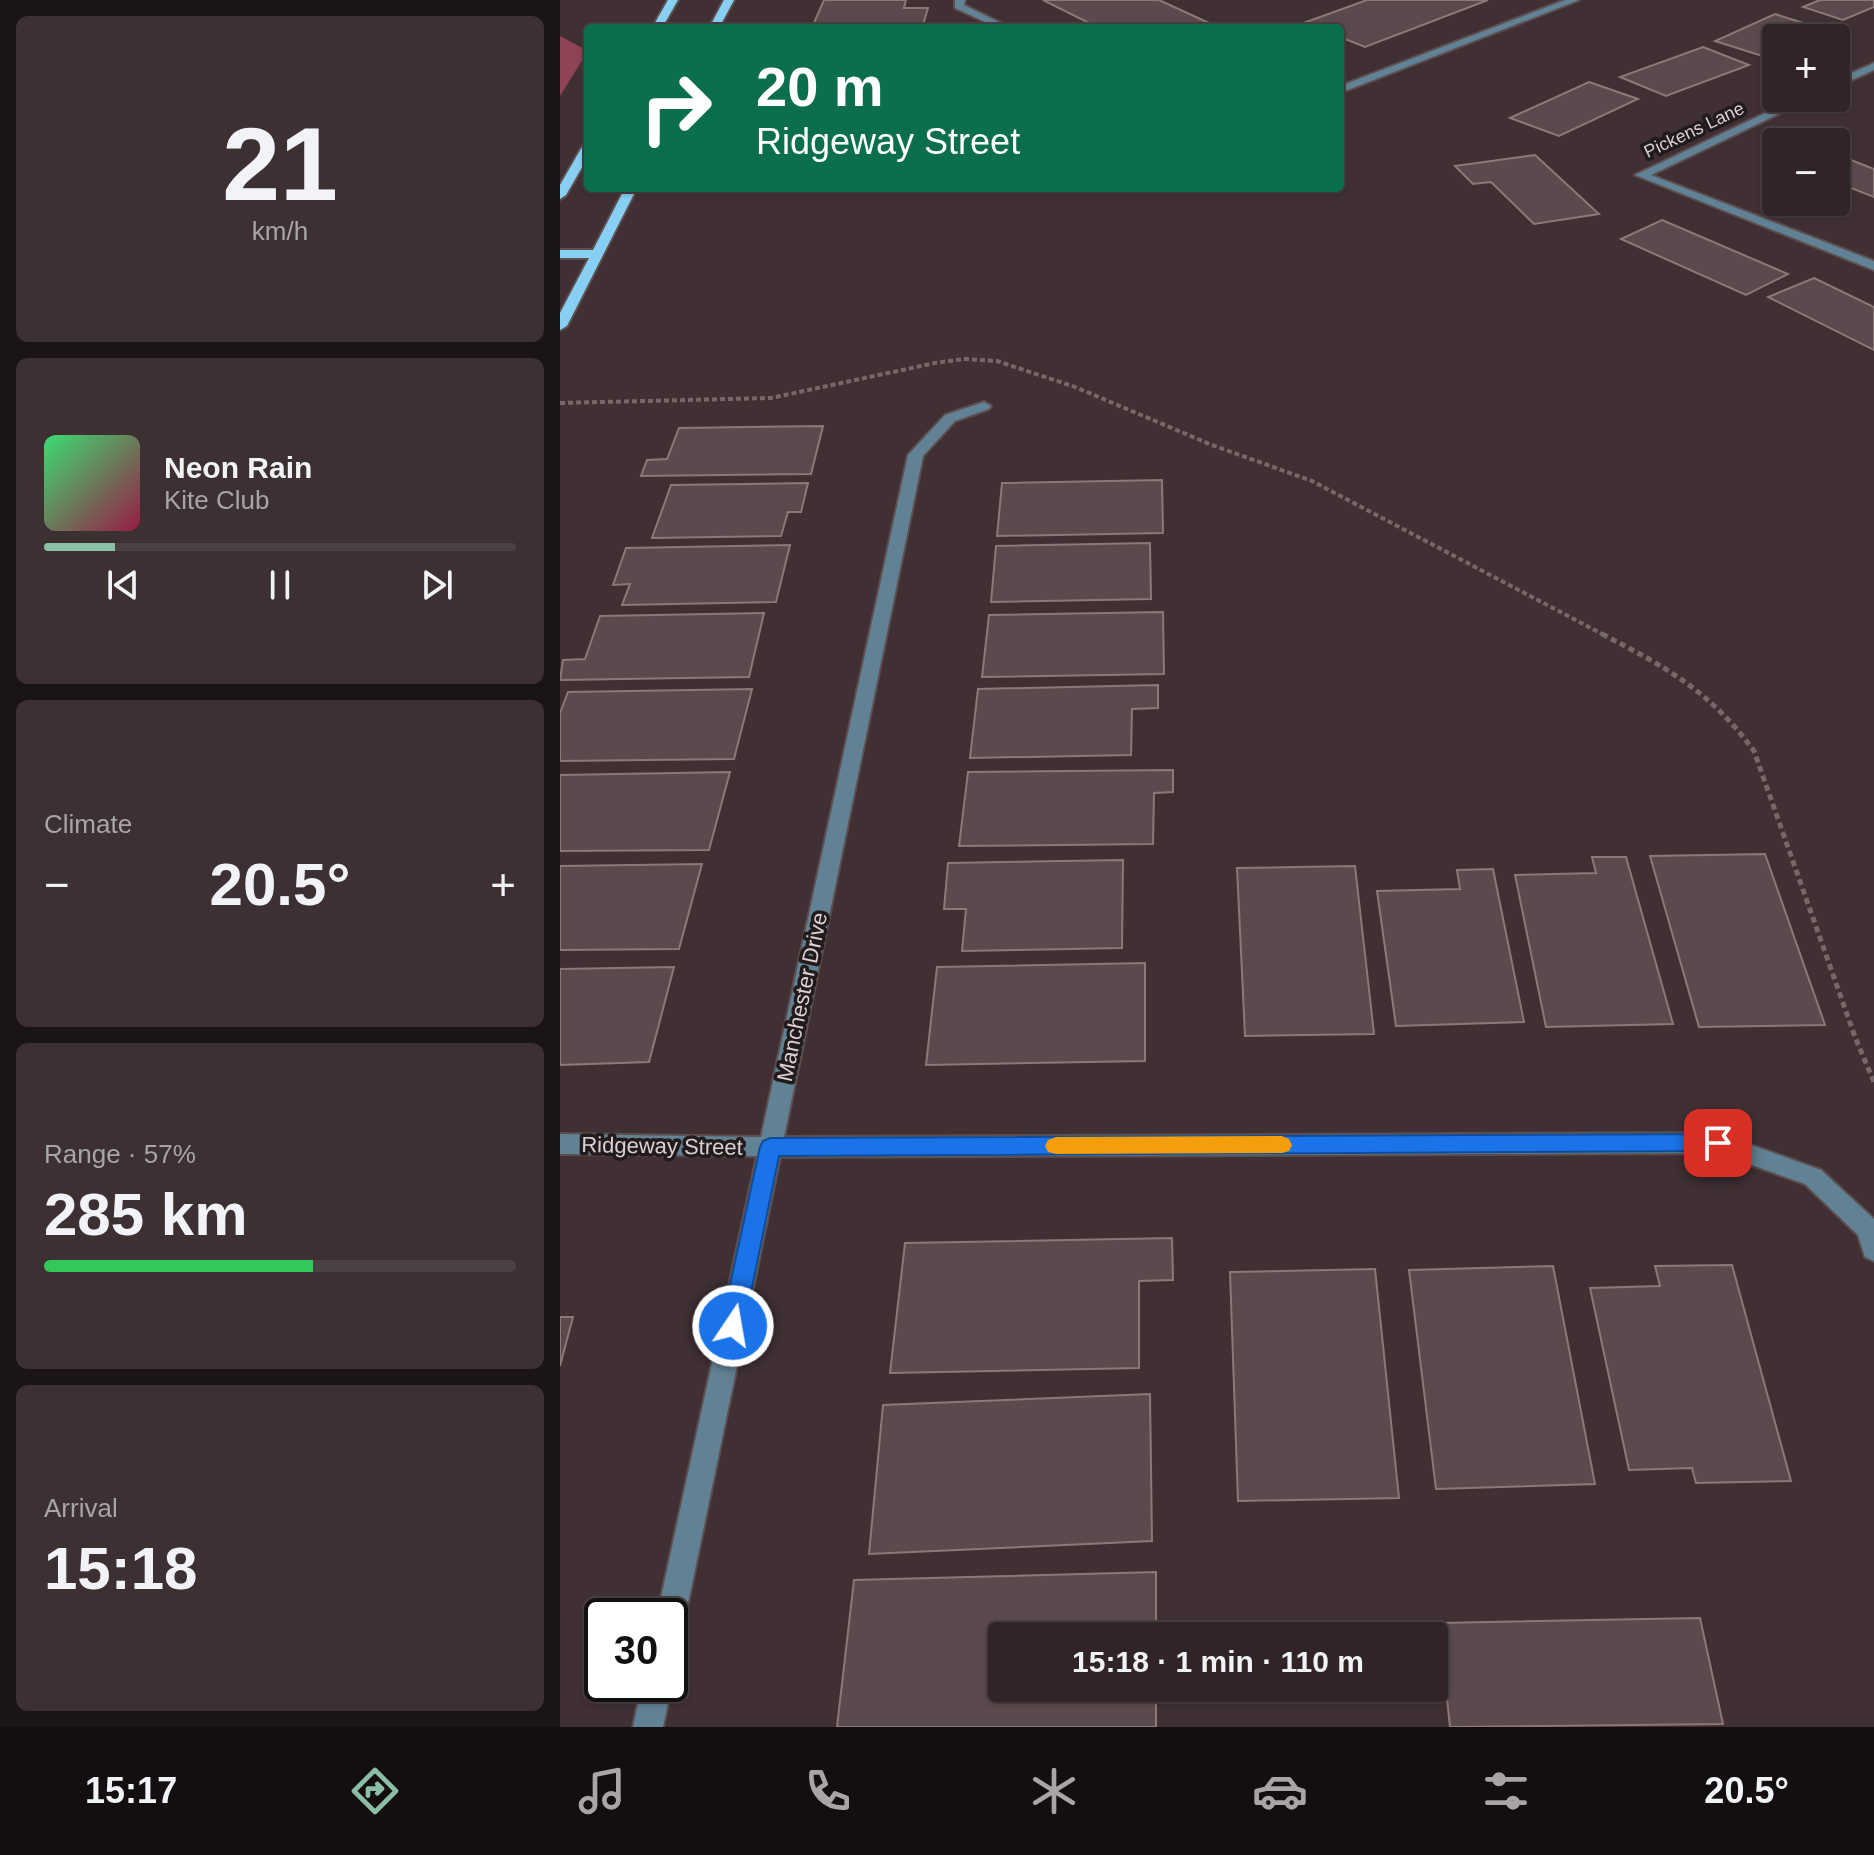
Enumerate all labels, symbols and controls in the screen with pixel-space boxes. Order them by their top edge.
map controls [1762,24,1850,216]
button: + [1762,24,1850,112]
text: 20 m [756,55,884,118]
icon: right [624,56,728,160]
street label: Pickens Lane [1641,98,1747,162]
text: 21 [222,106,338,222]
text: Ridgeway Street [756,121,1020,162]
button: − [1762,128,1850,216]
text: km/h [252,216,308,246]
text: Neon Rain [164,451,312,484]
text: Kite Club [164,485,270,515]
icon: previous [101,563,145,607]
icon: pause [258,563,302,607]
icon: next [415,563,459,607]
text: Climate [44,809,132,839]
text: 20.5° [210,851,350,918]
text: − [44,860,70,909]
text: + [490,860,516,909]
street label: Manchester Drive [772,910,832,1084]
pin [1684,1109,1752,1177]
icon: arrive [1696,1121,1740,1165]
street label: Ridgeway Street [581,1132,743,1160]
text: Range · 57% [44,1139,196,1169]
text: 285 km [44,1181,248,1248]
position arrow [691,1284,775,1368]
text: Arrival [44,1493,118,1523]
text: 15:18 [44,1535,197,1602]
speed limit sign: 30 [584,1598,688,1702]
text: 15:18 · 1 min · 110 m [1072,1645,1364,1678]
icon: directions [347,1763,403,1819]
icon: music [574,1763,630,1819]
icon: phone [800,1763,856,1819]
icon: climate [1026,1763,1082,1819]
icon: car [1252,1763,1308,1819]
icon: filters [1478,1763,1534,1819]
text: 15:17 [85,1770,177,1811]
text: 20.5° [1704,1770,1789,1811]

